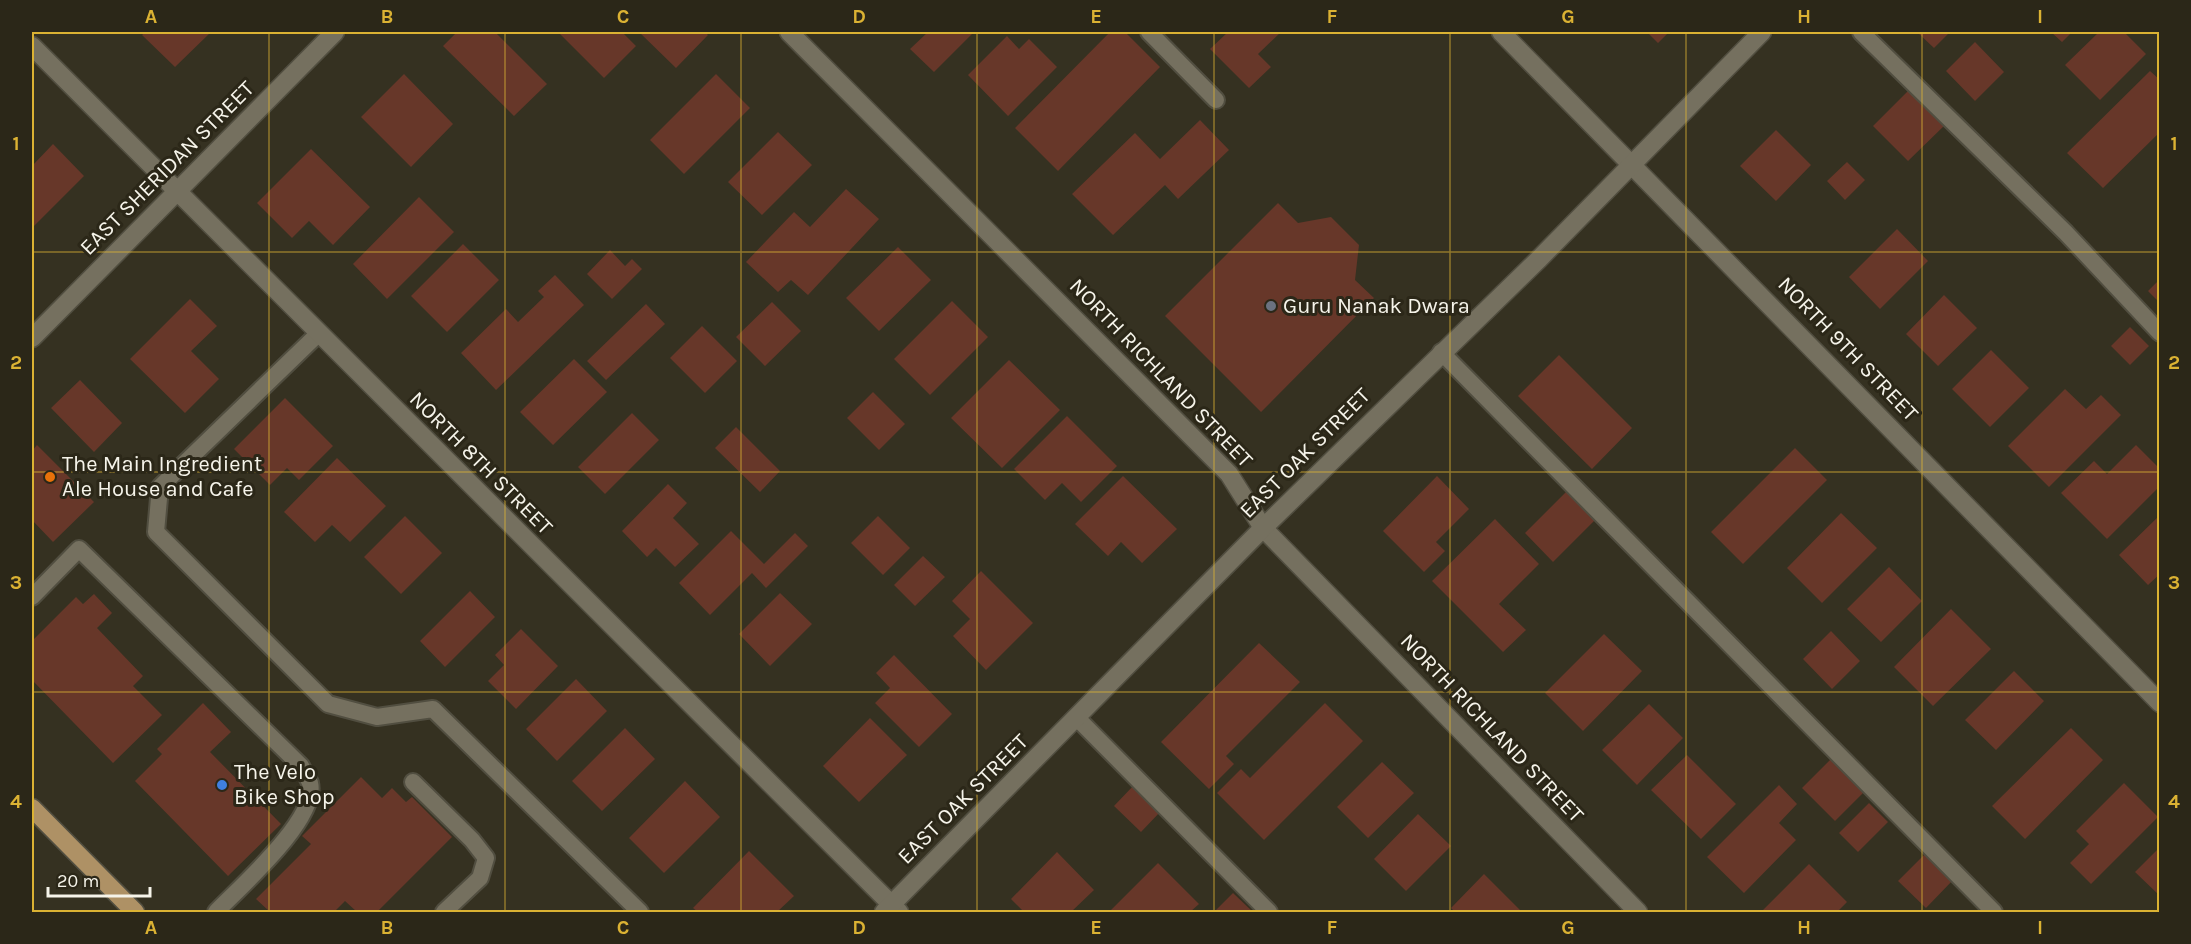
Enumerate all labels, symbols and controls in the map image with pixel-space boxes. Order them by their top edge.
text: A [145,5,158,28]
text: B [381,5,393,28]
text: C [617,5,629,28]
text: D [852,5,866,28]
text: E [1090,5,1102,28]
text: F [1327,5,1338,28]
text: G [1561,5,1575,28]
text: H [1797,5,1811,28]
text: I [2037,5,2043,28]
street label: EAST SHERIDAN STREET [75,76,259,260]
text: 1 [12,132,20,155]
text: 1 [2170,132,2178,155]
street label: NORTH 9TH STREET [1772,271,1924,427]
street label: NORTH RICHLAND STREET [1064,273,1258,473]
place label: Guru Nanak Dwara [1283,293,1470,319]
marker: Guru Nanak Dwara [1264,299,1278,313]
text: 2 [10,351,22,374]
text: 2 [2168,351,2180,374]
street label: EAST OAK STREET [1234,382,1376,524]
street label: NORTH 8TH STREET [404,386,558,540]
place label: The Main Ingredient Ale House and Cafe [62,451,262,502]
marker: The Main Ingredient Ale House and Cafe [43,470,57,484]
text: 3 [10,571,22,594]
text: 3 [2168,571,2180,594]
street label: NORTH RICHLAND STREET [1395,628,1589,828]
street label: EAST OAK STREET [892,728,1034,870]
place label: The Velo Bike Shop [234,759,335,810]
marker: The Velo Bike Shop [215,778,229,792]
text: 4 [10,790,22,813]
text: 4 [2168,790,2180,813]
scale bar [48,860,150,898]
text: 20 m [57,870,99,892]
text: A [145,916,158,939]
text: B [381,916,393,939]
text: C [617,916,629,939]
text: D [852,916,866,939]
text: E [1090,916,1102,939]
text: F [1327,916,1338,939]
text: G [1561,916,1575,939]
text: H [1797,916,1811,939]
text: I [2037,916,2043,939]

